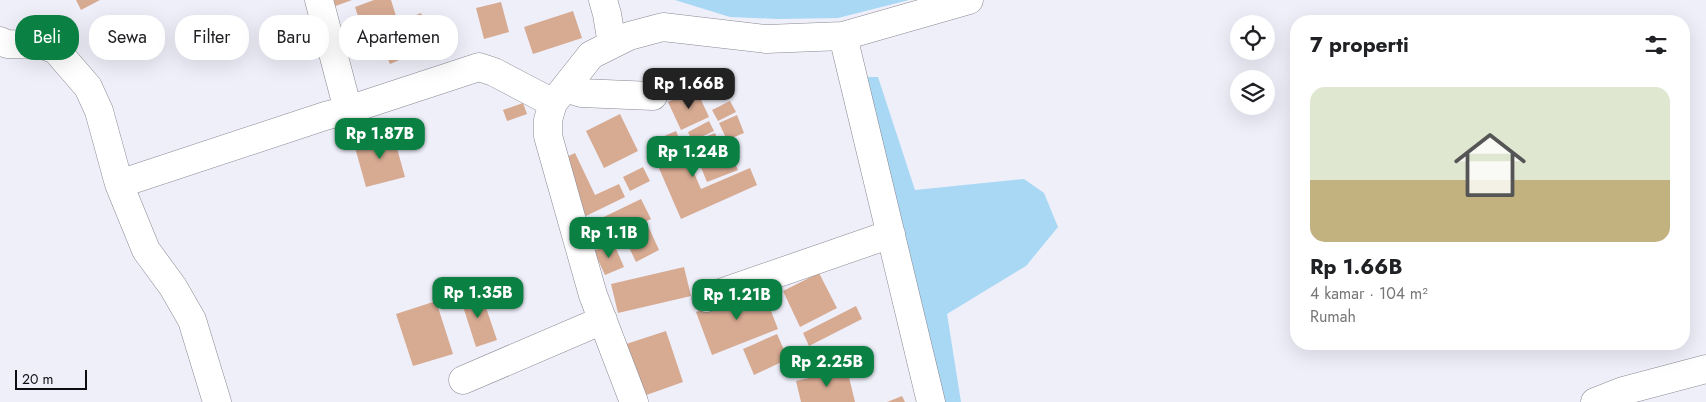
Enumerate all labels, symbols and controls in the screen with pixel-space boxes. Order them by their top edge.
chip: Beli [15,15,79,60]
chip: Sewa [89,15,165,60]
chip: Filter [175,15,249,60]
chip: Baru [259,15,329,60]
chip: Apartemen [339,15,458,60]
map controls [1230,15,1275,115]
button: locate [1230,15,1275,60]
text: 7 properti [1310,30,1409,60]
icon: filters [1642,31,1670,59]
pin: Rp 1.66B [637,68,741,110]
button: layers [1230,70,1275,115]
text: Rp 1.66B [654,72,724,95]
pin: Rp 1.87B [328,118,432,160]
icon: home [1445,120,1535,210]
text: Rp 1.87B [346,122,414,145]
pin: Rp 1.24B [641,136,745,178]
text: Rp 1.24B [658,140,728,163]
pin: Rp 1.1B [563,216,655,259]
text: Rp 1.1B [580,221,638,244]
text: Rp 1.66B [1310,252,1402,282]
pin: Rp 1.35B [426,276,530,319]
pin: Rp 1.21B [685,278,789,321]
text: Rp 1.35B [443,281,513,304]
text: 4 kamar · 104 m² [1310,282,1428,305]
text: Rp 1.21B [703,283,771,306]
text: Rumah [1310,305,1356,328]
pin: Rp 2.25B [775,346,879,388]
text: Rp 2.25B [791,350,863,373]
scale bar [15,367,88,390]
text: 20 m [22,369,54,389]

